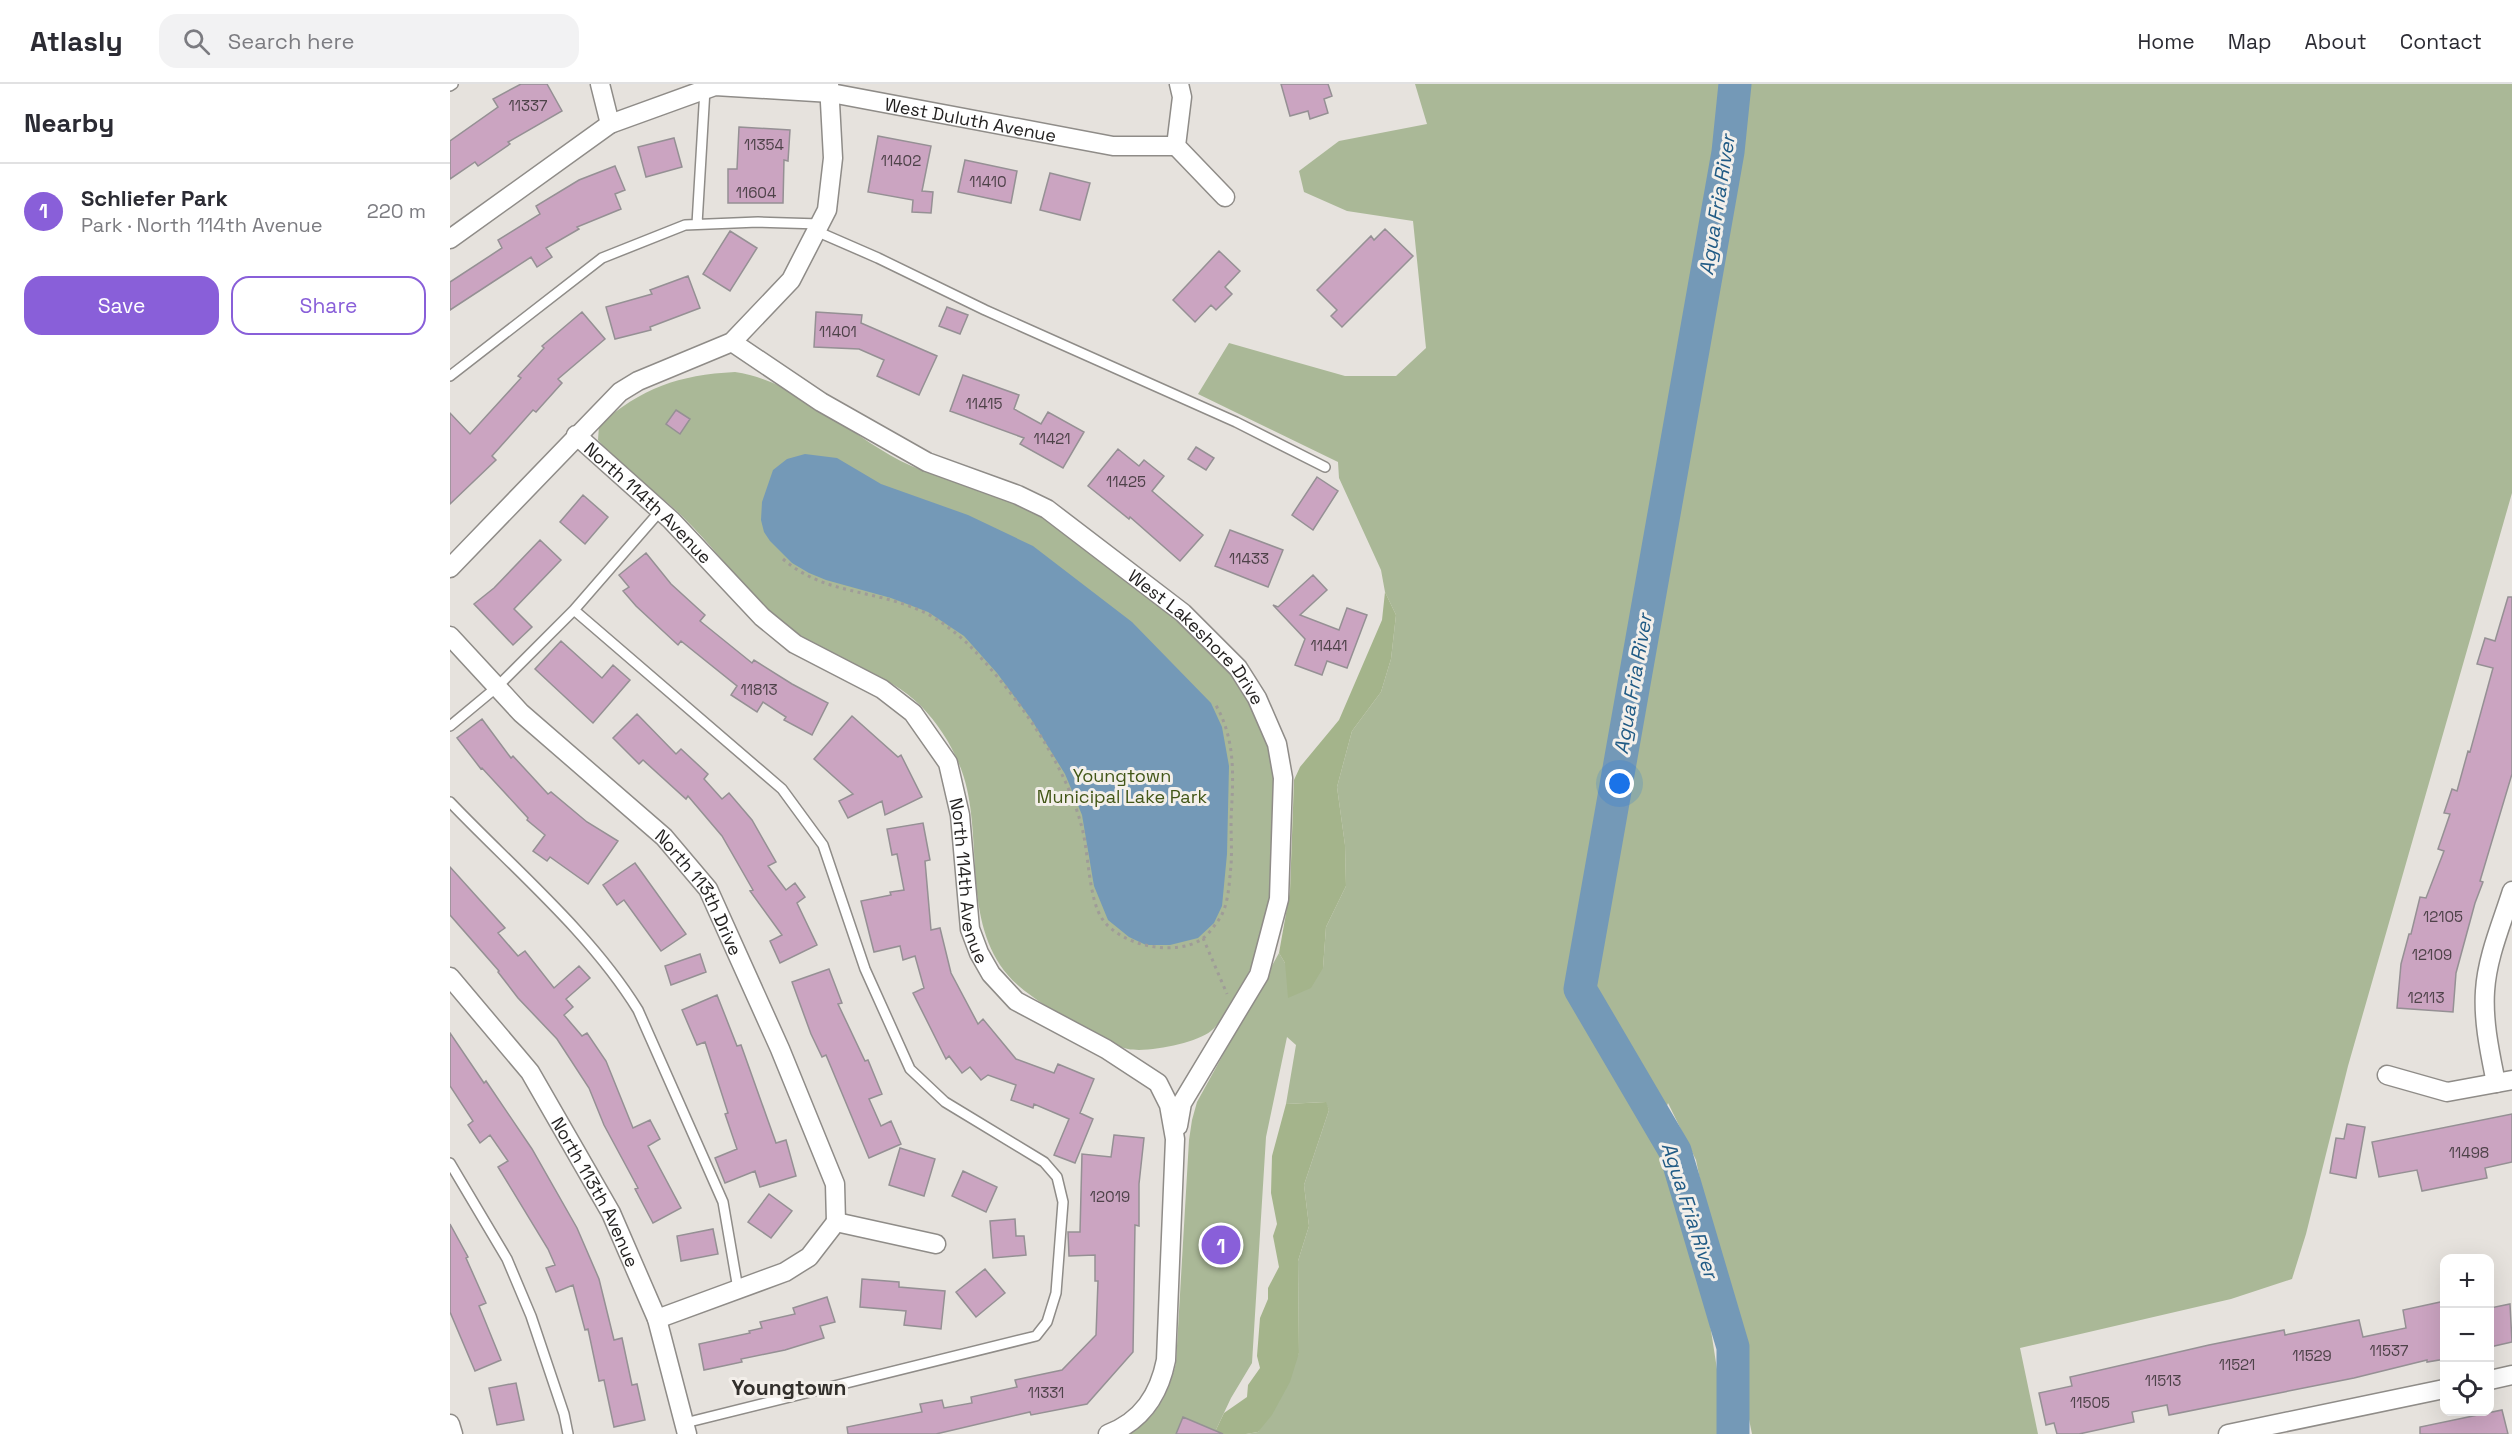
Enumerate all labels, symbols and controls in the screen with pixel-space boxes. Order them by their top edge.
search box [159,14,579,68]
text: Atlasly [30,23,123,59]
icon: search [180,25,213,58]
text: Search here [228,27,354,55]
text: Home [2137,28,2195,55]
text: Map [2228,28,2272,55]
text: About [2305,28,2367,55]
text: Contact [2400,28,2482,55]
street label: West Duluth Avenue [883,92,1058,147]
house number: 11337 [508,96,548,115]
text: Nearby [24,106,114,140]
water label: Agua Fria River [1693,131,1741,277]
house number: 11354 [744,135,784,154]
house number: 11402 [881,151,921,170]
house number: 11410 [969,172,1007,191]
house number: 11604 [736,183,776,202]
text: Schliefer Park [81,184,228,212]
text: 1 [39,198,48,224]
text: 220 m [367,198,426,224]
text: Park · North 114th Avenue [81,212,323,238]
button: Save [24,276,219,335]
button: Share [231,276,426,335]
house number: 11401 [819,322,857,341]
house number: 11415 [966,394,1002,413]
house number: 11421 [1033,429,1071,448]
street label: North 114th Avenue [580,437,717,568]
house number: 11425 [1106,472,1146,491]
house number: 11433 [1229,549,1269,568]
street label: West Lakeshore Drive [1124,564,1270,708]
water label: Agua Fria River [1608,610,1659,756]
house number: 11441 [1310,636,1348,655]
house number: 11813 [740,680,778,699]
park label: Youngtown Municipal Lake Park [1037,764,1207,808]
your location [1605,769,1634,798]
street label: North 114th Avenue [945,795,994,967]
street label: North 113th Drive [651,823,748,959]
house number: 12105 [2423,907,2463,926]
house number: 12109 [2412,945,2452,964]
house number: 12113 [2408,988,2444,1007]
street label: North 113th Avenue [547,1112,645,1271]
water label: Agua Fria River [1656,1139,1725,1284]
house number: 11498 [2449,1143,2489,1162]
house number: 12019 [1090,1187,1130,1206]
pin: 1 [1202,1222,1240,1268]
map controls [2440,1254,2494,1416]
button: + [2440,1254,2494,1308]
button: − [2440,1308,2494,1362]
house number: 11537 [2369,1341,2409,1360]
house number: 11529 [2292,1346,2332,1365]
house number: 11521 [2219,1355,2255,1374]
button: locate [2440,1362,2494,1416]
house number: 11513 [2145,1371,2181,1390]
district label: Youngtown [732,1374,846,1401]
house number: 11331 [1028,1383,1064,1402]
house number: 11505 [2070,1393,2110,1412]

